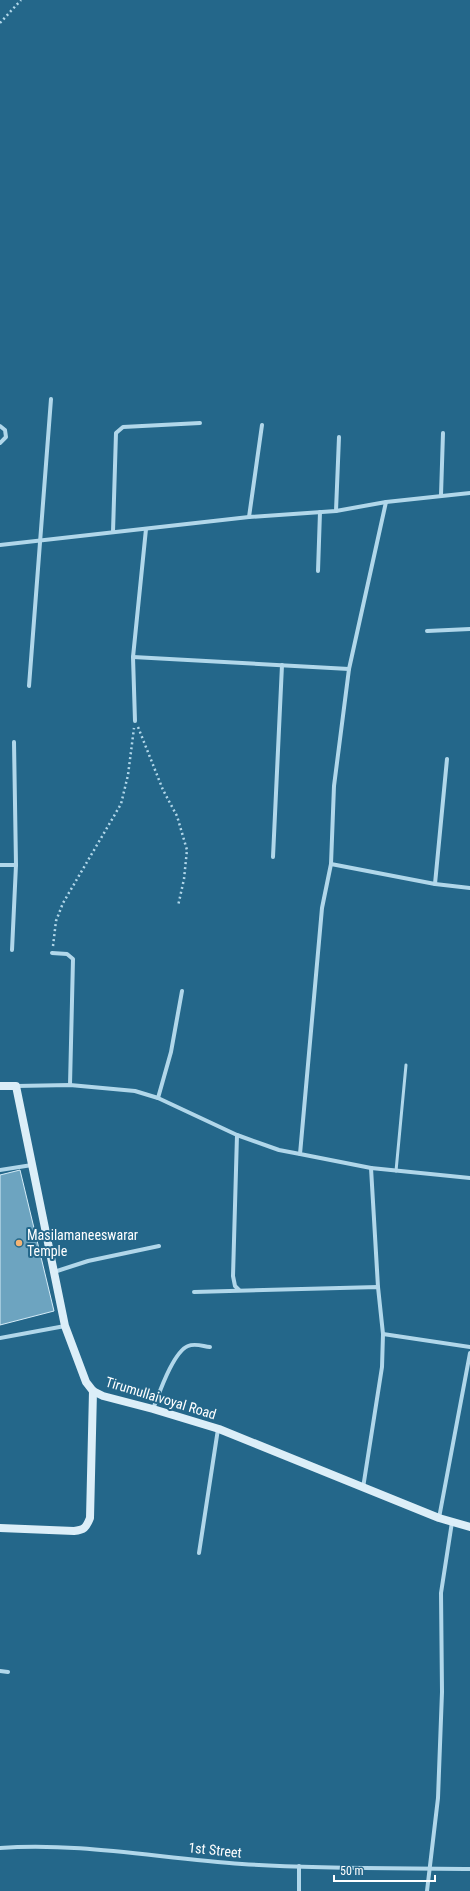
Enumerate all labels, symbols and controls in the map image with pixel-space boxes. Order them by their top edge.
place label: Masilamaneeswarar Temple [27,1227,138,1259]
marker: Masilamaneeswarar Temple [14,1238,24,1248]
street label: Tirumullaivoyal Road [104,1374,218,1422]
street label: 1st Street [188,1839,242,1861]
scale bar [334,1857,435,1883]
text: 50 m [340,1864,364,1878]

